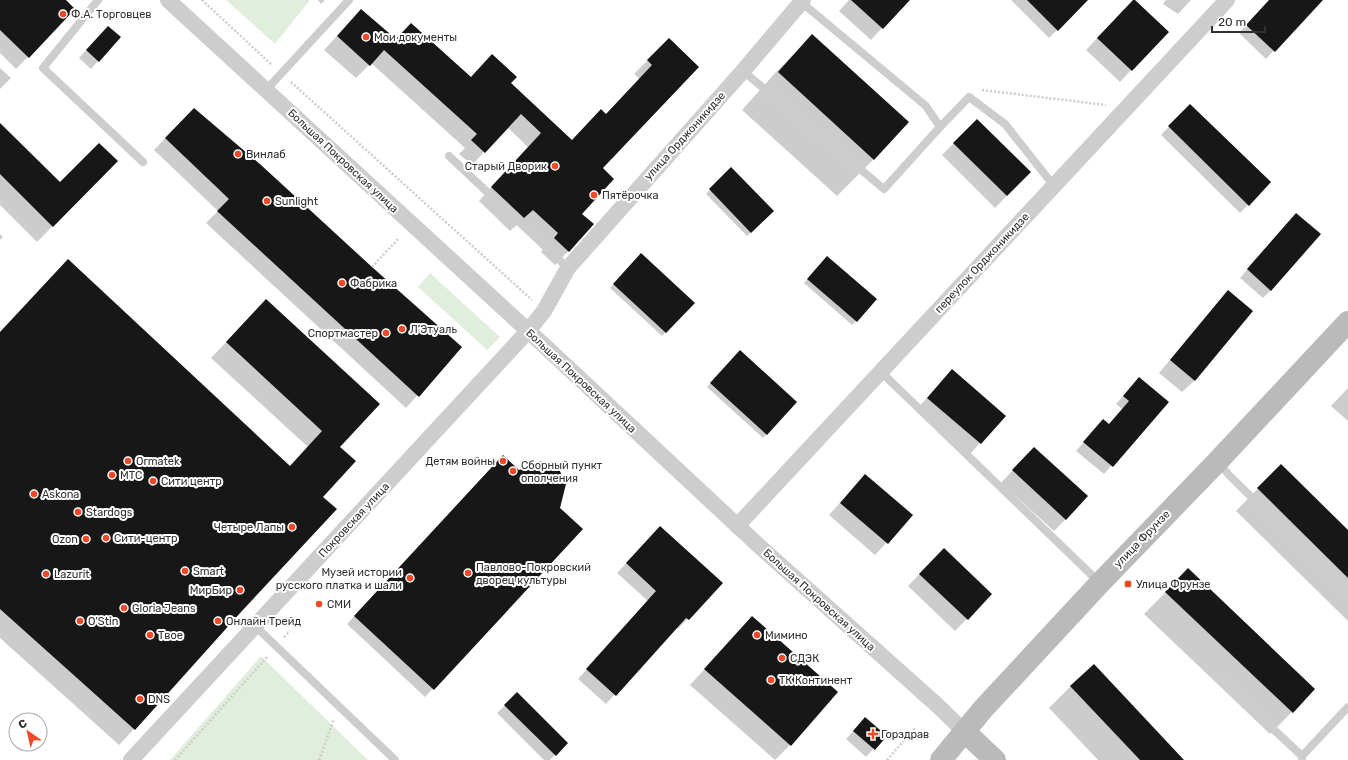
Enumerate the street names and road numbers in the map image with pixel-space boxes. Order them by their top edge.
street label: улица Орджоникидзе [642,89,728,183]
street label: Большая Покровская улица [285,106,401,216]
street label: переулок Орджоникидзе [932,210,1032,316]
street label: Большая Покровская улица [523,326,639,436]
street label: Покровская улица [316,480,392,560]
street label: улица Фрунзе [1111,508,1173,570]
street label: Большая Покровская улица [760,546,878,654]

